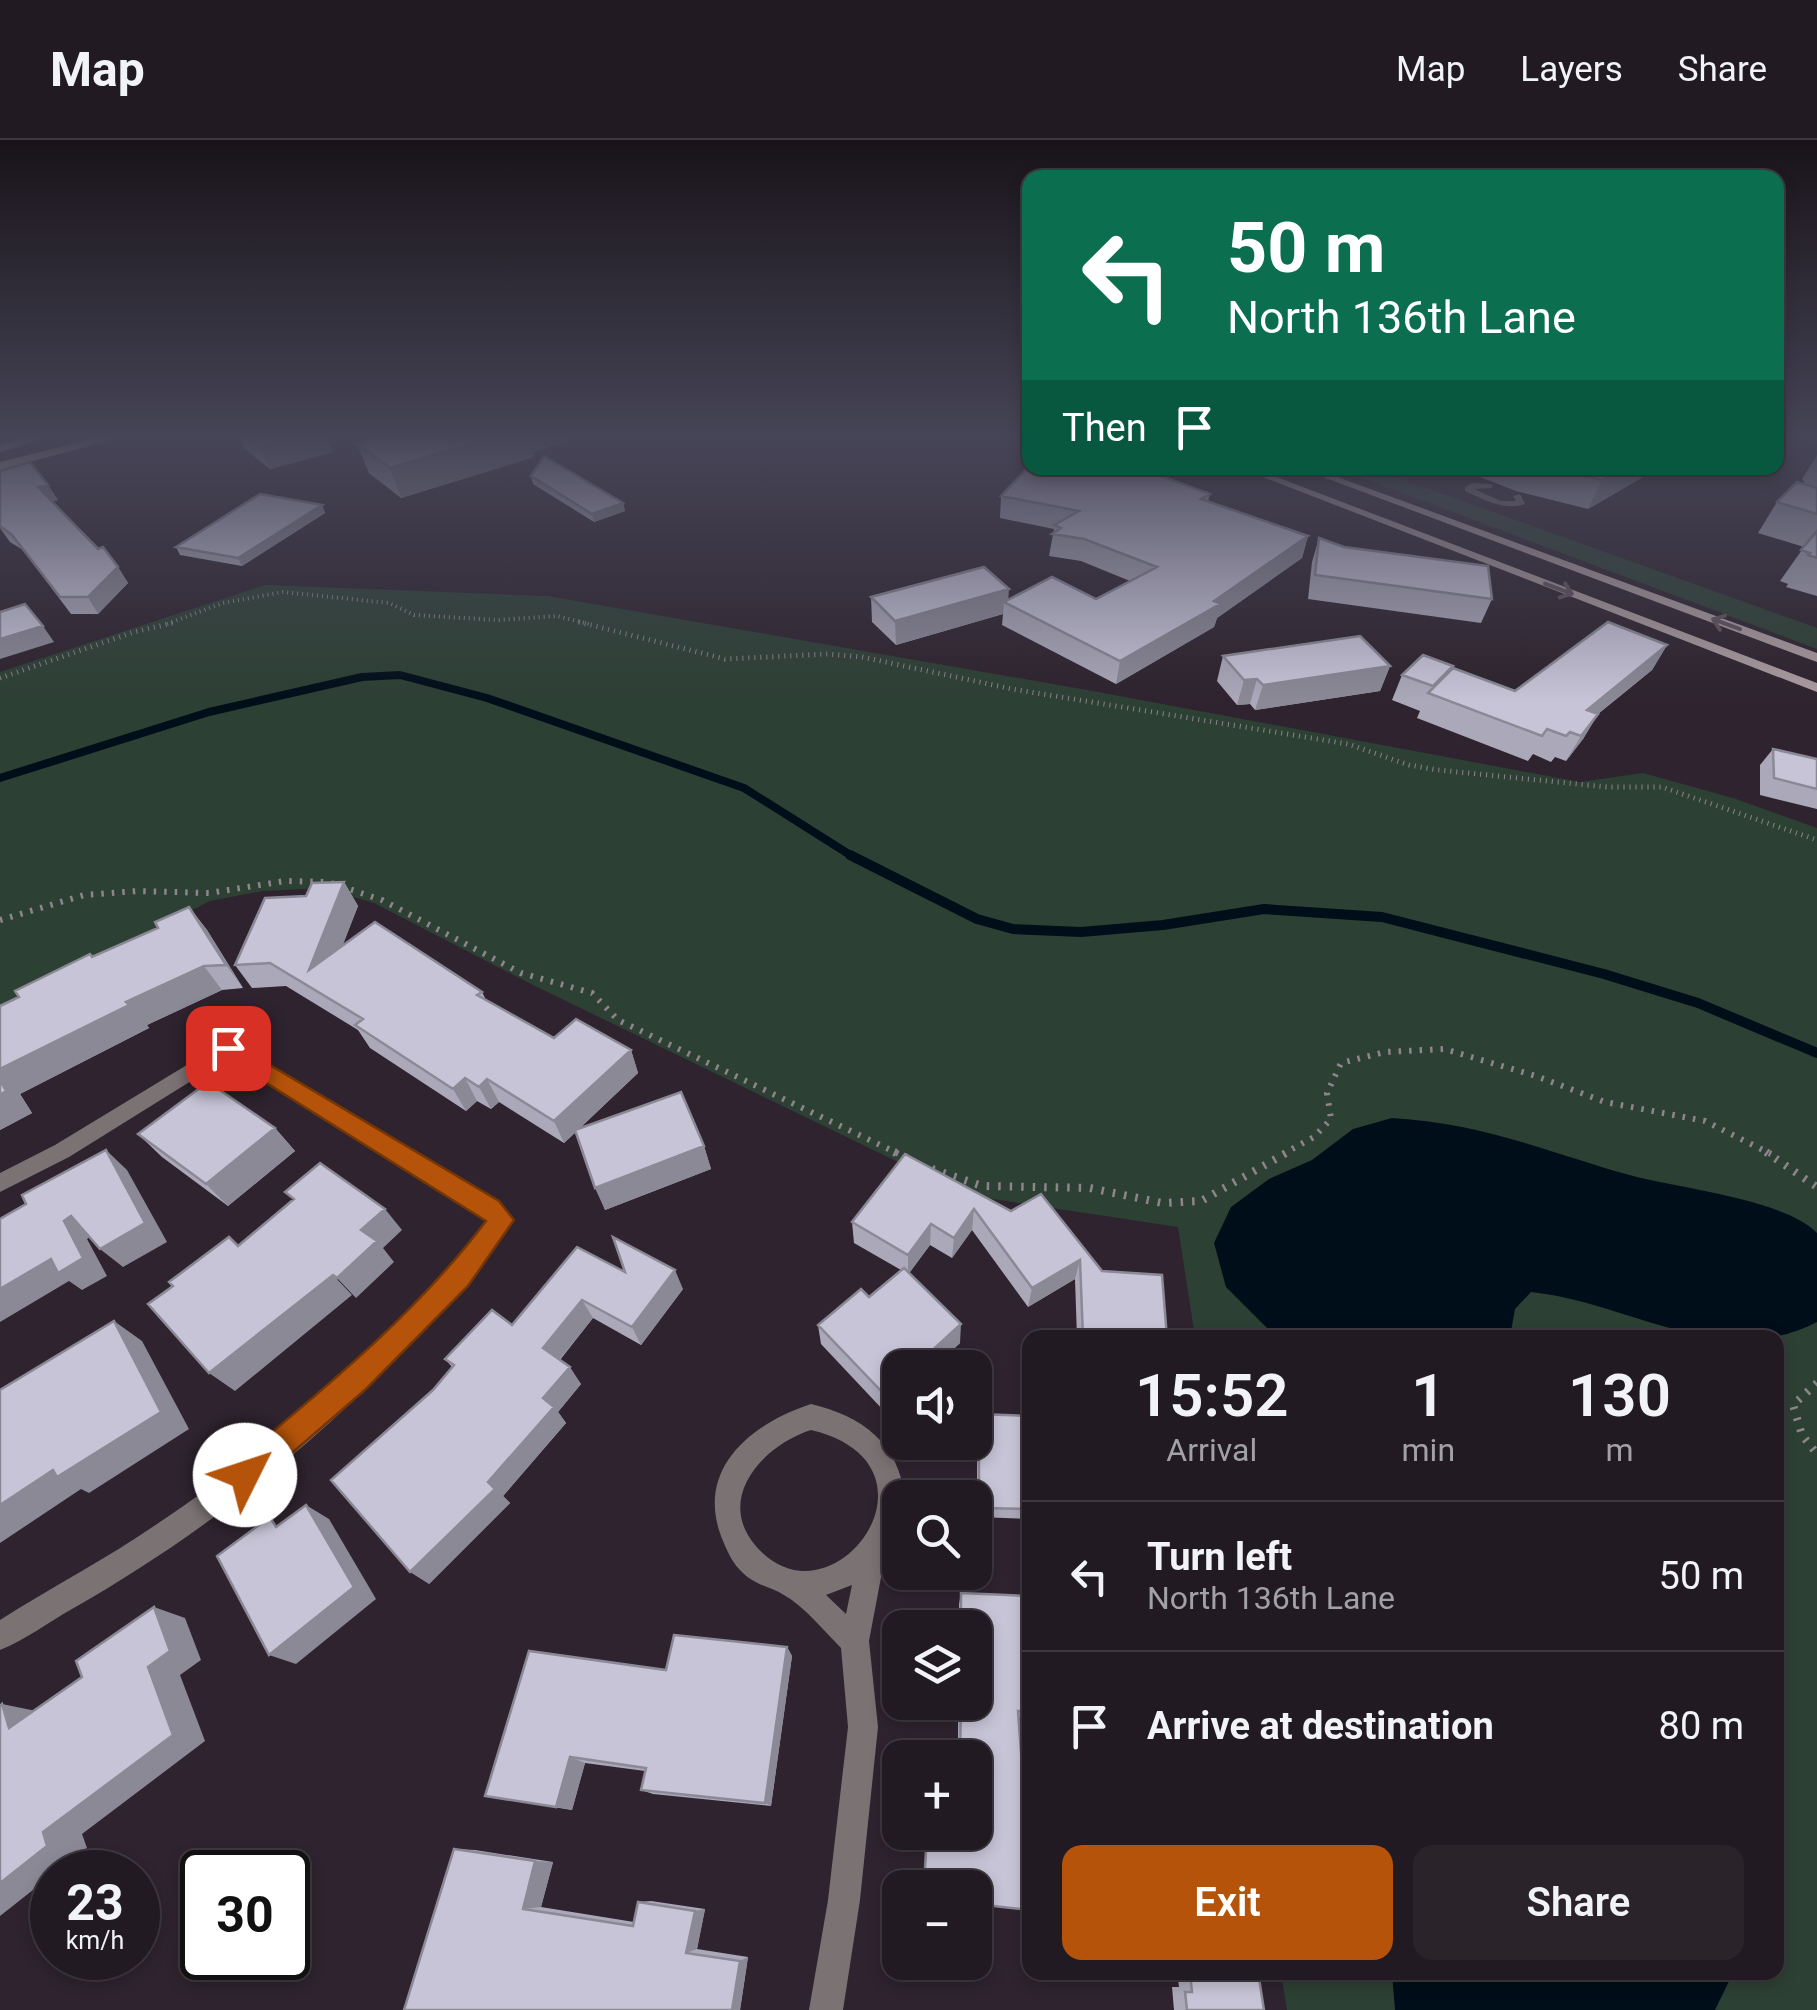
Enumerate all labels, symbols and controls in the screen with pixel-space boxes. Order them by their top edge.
text: Map [50,41,145,98]
text: Map [1396,49,1465,90]
text: Layers [1520,49,1623,90]
text: Share [1678,49,1767,90]
text: 50 m [1227,207,1385,289]
icon: left [1062,210,1192,340]
text: North 136th Lane [1227,291,1576,344]
icon: arrive [1167,400,1222,455]
text: Then [1062,406,1147,450]
one-way arrow [1543,581,1573,599]
one-way arrow [1711,614,1742,632]
pin [186,1006,271,1091]
icon: arrive [201,1021,256,1076]
map controls [882,1350,992,1980]
button: sound [882,1350,992,1460]
text: 15:52 [1135,1360,1289,1431]
text: 1 [1411,1360,1445,1431]
text: 130 [1568,1360,1671,1431]
position arrow [193,1423,297,1527]
text: Arrival [1166,1431,1257,1469]
text: min [1402,1431,1455,1469]
text: m [1605,1431,1634,1469]
button: search [882,1480,992,1590]
text: Turn left [1147,1535,1292,1579]
icon: left [1062,1549,1117,1604]
text: 50 m [1659,1554,1744,1598]
text: North 136th Lane [1147,1579,1395,1617]
button: layers [882,1610,992,1720]
icon: arrive [1062,1699,1117,1754]
text: Arrive at destination [1147,1704,1494,1748]
text: 80 m [1659,1704,1744,1748]
button: + [882,1740,992,1850]
button: Exit [1062,1845,1393,1960]
button: Share [1413,1845,1744,1960]
speed limit sign: 30 [180,1850,310,1980]
button: − [882,1870,992,1980]
text: 23 [66,1874,124,1932]
text: km/h [66,1926,124,1955]

